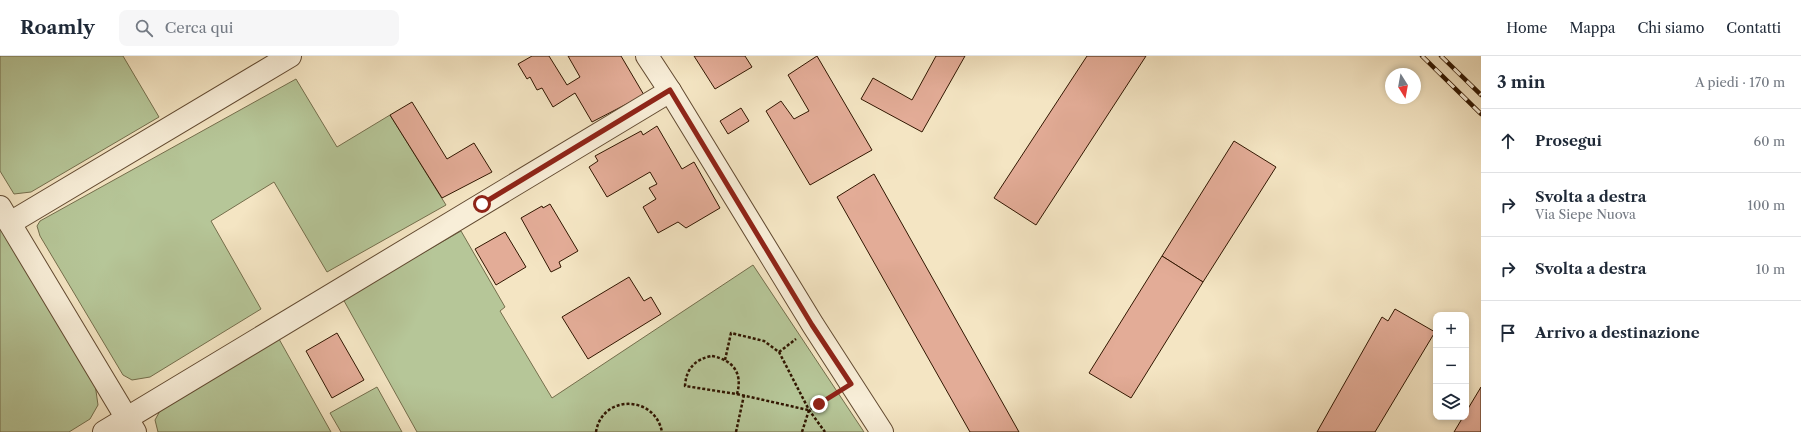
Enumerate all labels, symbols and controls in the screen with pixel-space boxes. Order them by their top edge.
search box [119,10,399,46]
text: Roamly [20,16,95,39]
icon: search [133,17,155,39]
text: Cerca qui [165,18,233,37]
text: Home [1506,19,1547,37]
text: Mappa [1569,19,1615,37]
text: Chi siamo [1637,19,1704,37]
text: Contatti [1726,19,1781,37]
north arrow [1385,68,1421,104]
text: 3 min [1497,72,1546,92]
text: A piedi · 170 m [1695,74,1785,90]
icon: ahead [1497,130,1519,152]
text: Prosegui [1535,131,1602,150]
text: 60 m [1754,133,1785,149]
text: Svolta a destra [1535,187,1646,206]
icon: right [1497,194,1519,216]
route start [473,195,491,213]
text: 100 m [1747,197,1785,213]
text: Via Siepe Nuova [1535,206,1636,222]
icon: right [1497,258,1519,280]
text: Svolta a destra [1535,259,1646,278]
text: 10 m [1756,261,1785,277]
map controls [1433,312,1469,420]
button: + [1433,312,1469,348]
icon: arrive [1497,322,1519,344]
text: Arrivo a destinazione [1535,323,1700,342]
button: − [1433,348,1469,384]
button: layers [1433,384,1469,420]
route end [810,395,828,413]

